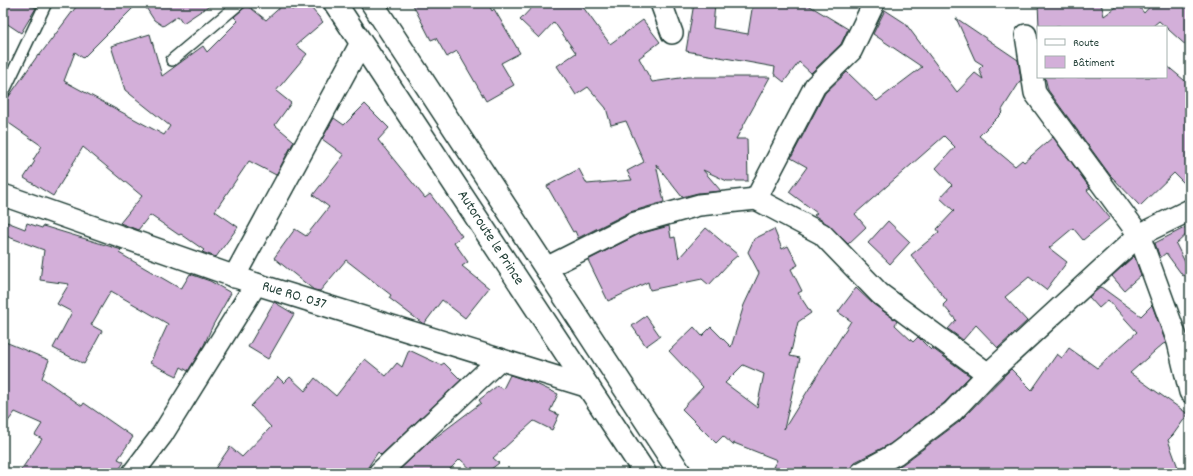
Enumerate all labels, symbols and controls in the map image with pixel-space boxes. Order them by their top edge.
legend [1037,26,1167,78]
text: Route [1073,35,1099,52]
text: Bâtiment [1073,55,1115,72]
street label: Autoroute le Prince [451,186,529,290]
street label: Rue RO. 037 [259,276,329,316]

